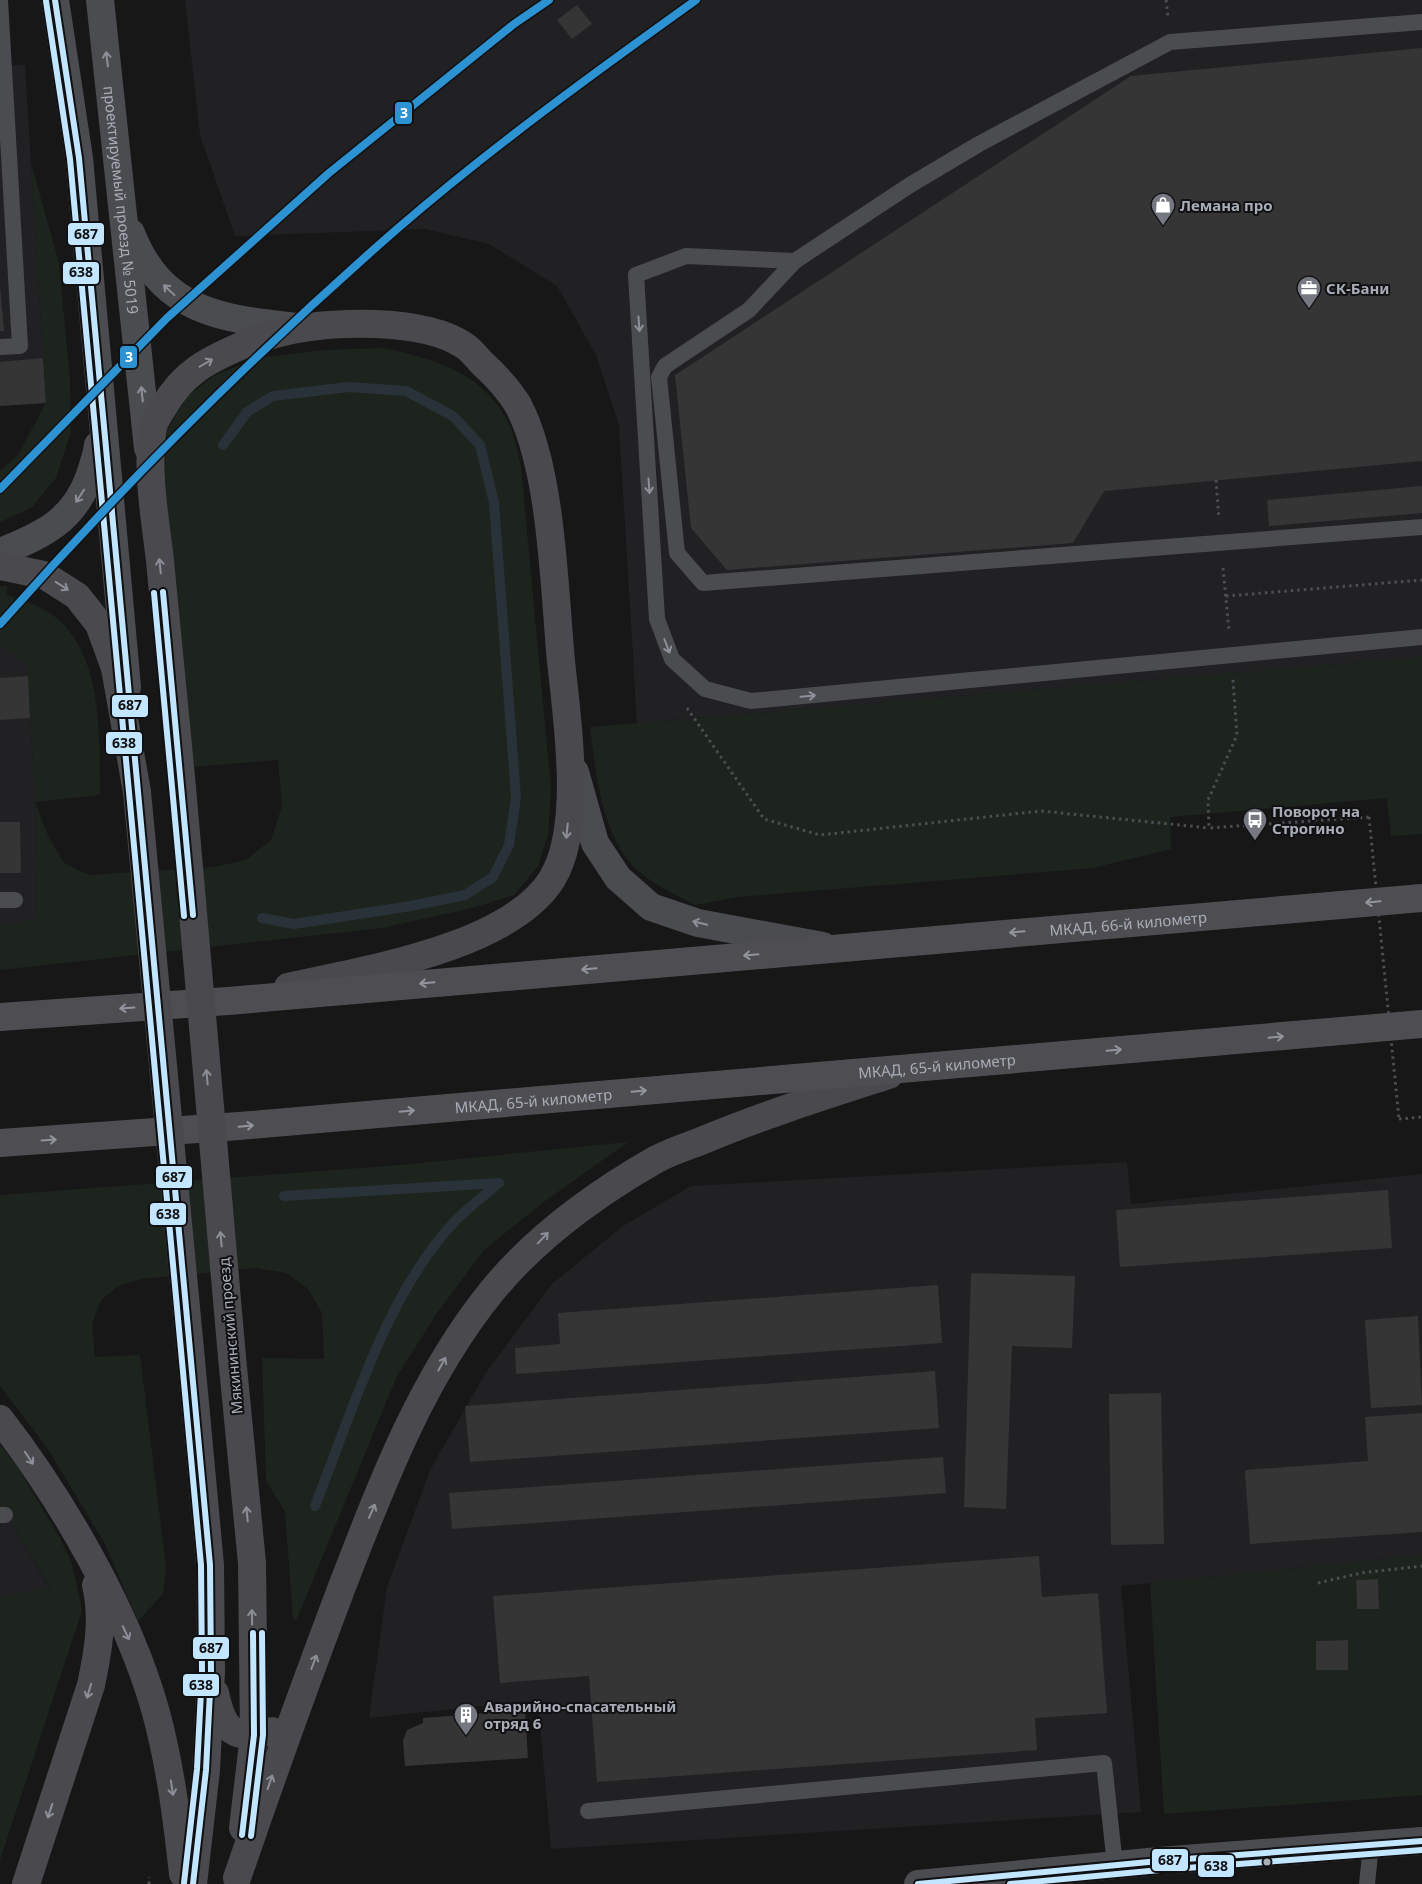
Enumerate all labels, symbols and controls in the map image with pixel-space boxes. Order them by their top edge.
one-way arrow [102,51,112,67]
street label: проектируемый проезд № 5019 [99,85,144,315]
line badge: 3 [394,101,413,125]
text: 3 [400,103,408,122]
shop icon: Лемана про [1150,192,1176,226]
place label: Лемана про [1180,195,1273,215]
line badge: 687 [67,222,105,246]
text: 687 [74,224,98,243]
line badge: 638 [62,261,100,285]
text: 638 [69,262,93,281]
office icon: СК-Бани [1296,275,1322,309]
place label: СК-Бани [1326,278,1389,298]
one-way arrow [163,284,176,296]
one-way arrow [634,316,643,332]
line badge: 3 [119,345,138,369]
text: 3 [125,347,133,366]
one-way arrow [199,357,213,367]
one-way arrow [137,387,147,403]
one-way arrow [644,478,653,494]
one-way arrow [75,489,86,503]
one-way arrow [155,558,165,574]
one-way arrow [55,581,69,592]
one-way arrow [663,638,672,654]
one-way arrow [799,691,815,700]
line badge: 687 [111,694,149,718]
text: 687 [118,695,142,714]
line badge: 638 [105,731,143,755]
text: 638 [112,733,136,752]
place label: Поворот на Строгино [1272,801,1360,838]
bus stop icon: Поворот на Строгино [1242,807,1268,841]
one-way arrow [562,823,572,839]
one-way arrow [1366,897,1382,907]
street label: МКАД, 66-й километр [1049,907,1208,940]
one-way arrow [693,918,709,927]
one-way arrow [1010,928,1026,937]
one-way arrow [743,950,759,960]
one-way arrow [581,964,597,973]
one-way arrow [419,978,435,988]
one-way arrow [120,1003,136,1013]
one-way arrow [1268,1032,1284,1041]
one-way arrow [1106,1046,1122,1055]
street label: МКАД, 65-й километр [857,1049,1016,1083]
one-way arrow [202,1069,212,1085]
street label: МКАД, 65-й километр [454,1084,613,1117]
one-way arrow [631,1086,647,1095]
one-way arrow [399,1106,415,1116]
one-way arrow [237,1121,253,1130]
one-way arrow [40,1135,56,1145]
line badge: 687 [155,1165,193,1189]
text: 687 [162,1167,186,1186]
line badge: 638 [149,1202,187,1226]
text: 638 [156,1204,180,1223]
one-way arrow [217,1231,226,1247]
one-way arrow [537,1232,549,1244]
street label: Мякининский проезд [213,1257,247,1415]
one-way arrow [437,1357,447,1372]
one-way arrow [24,1450,34,1464]
one-way arrow [368,1504,378,1519]
one-way arrow [242,1506,252,1522]
one-way arrow [247,1609,257,1625]
one-way arrow [122,1625,131,1640]
line badge: 687 [192,1636,230,1660]
text: 687 [199,1638,223,1657]
one-way arrow [310,1655,319,1670]
line badge: 638 [182,1673,220,1697]
text: 638 [189,1675,213,1694]
one-way arrow [84,1683,93,1698]
place label: Аварийно-спасательный отряд 6 [484,1696,676,1733]
building icon: Аварийно-спасательный отряд 6 [453,1702,479,1736]
one-way arrow [266,1775,275,1791]
one-way arrow [167,1780,177,1796]
one-way arrow [45,1803,54,1819]
line badge: 687 [1151,1848,1189,1872]
text: 687 [1158,1850,1182,1869]
line badge: 638 [1197,1854,1235,1878]
text: 638 [1204,1856,1228,1875]
unlabelled marker [1262,1857,1272,1867]

